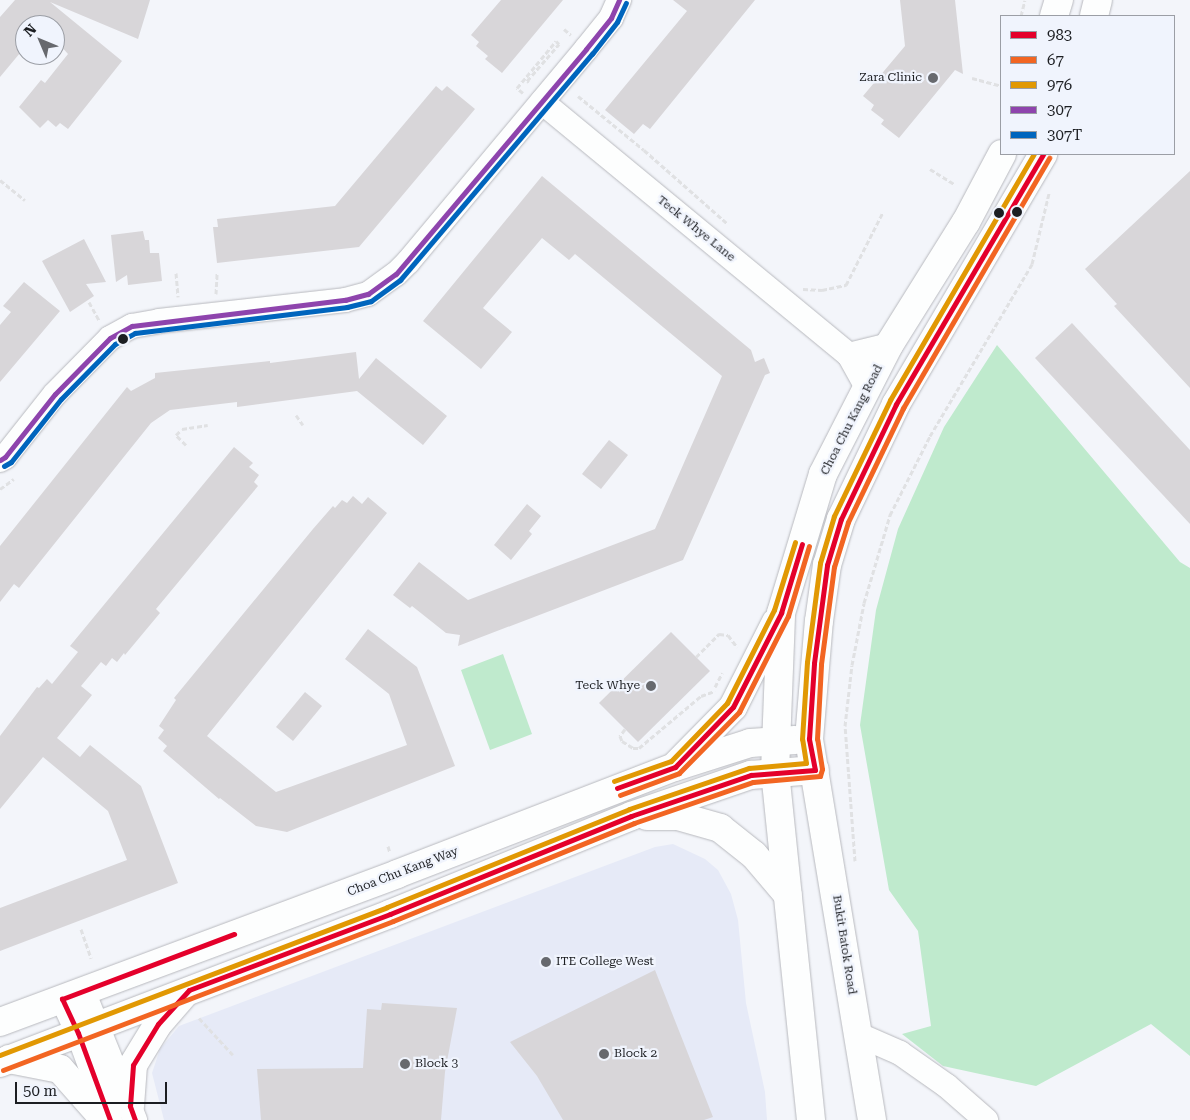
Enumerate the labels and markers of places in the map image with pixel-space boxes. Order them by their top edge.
place label: Zara Clinic [859,71,922,85]
marker: Zara Clinic [926,71,940,85]
unlabelled marker [1012,207,1022,217]
unlabelled marker [994,208,1004,218]
unlabelled marker [118,334,128,344]
place label: Teck Whye [575,679,640,693]
marker: Teck Whye [644,679,658,693]
place label: ITE College West [556,955,654,969]
marker: ITE College West [540,956,552,968]
place label: Block 2 [614,1047,657,1061]
marker: Block 2 [598,1048,610,1060]
place label: Block 3 [415,1057,458,1071]
marker: Block 3 [399,1058,411,1070]

